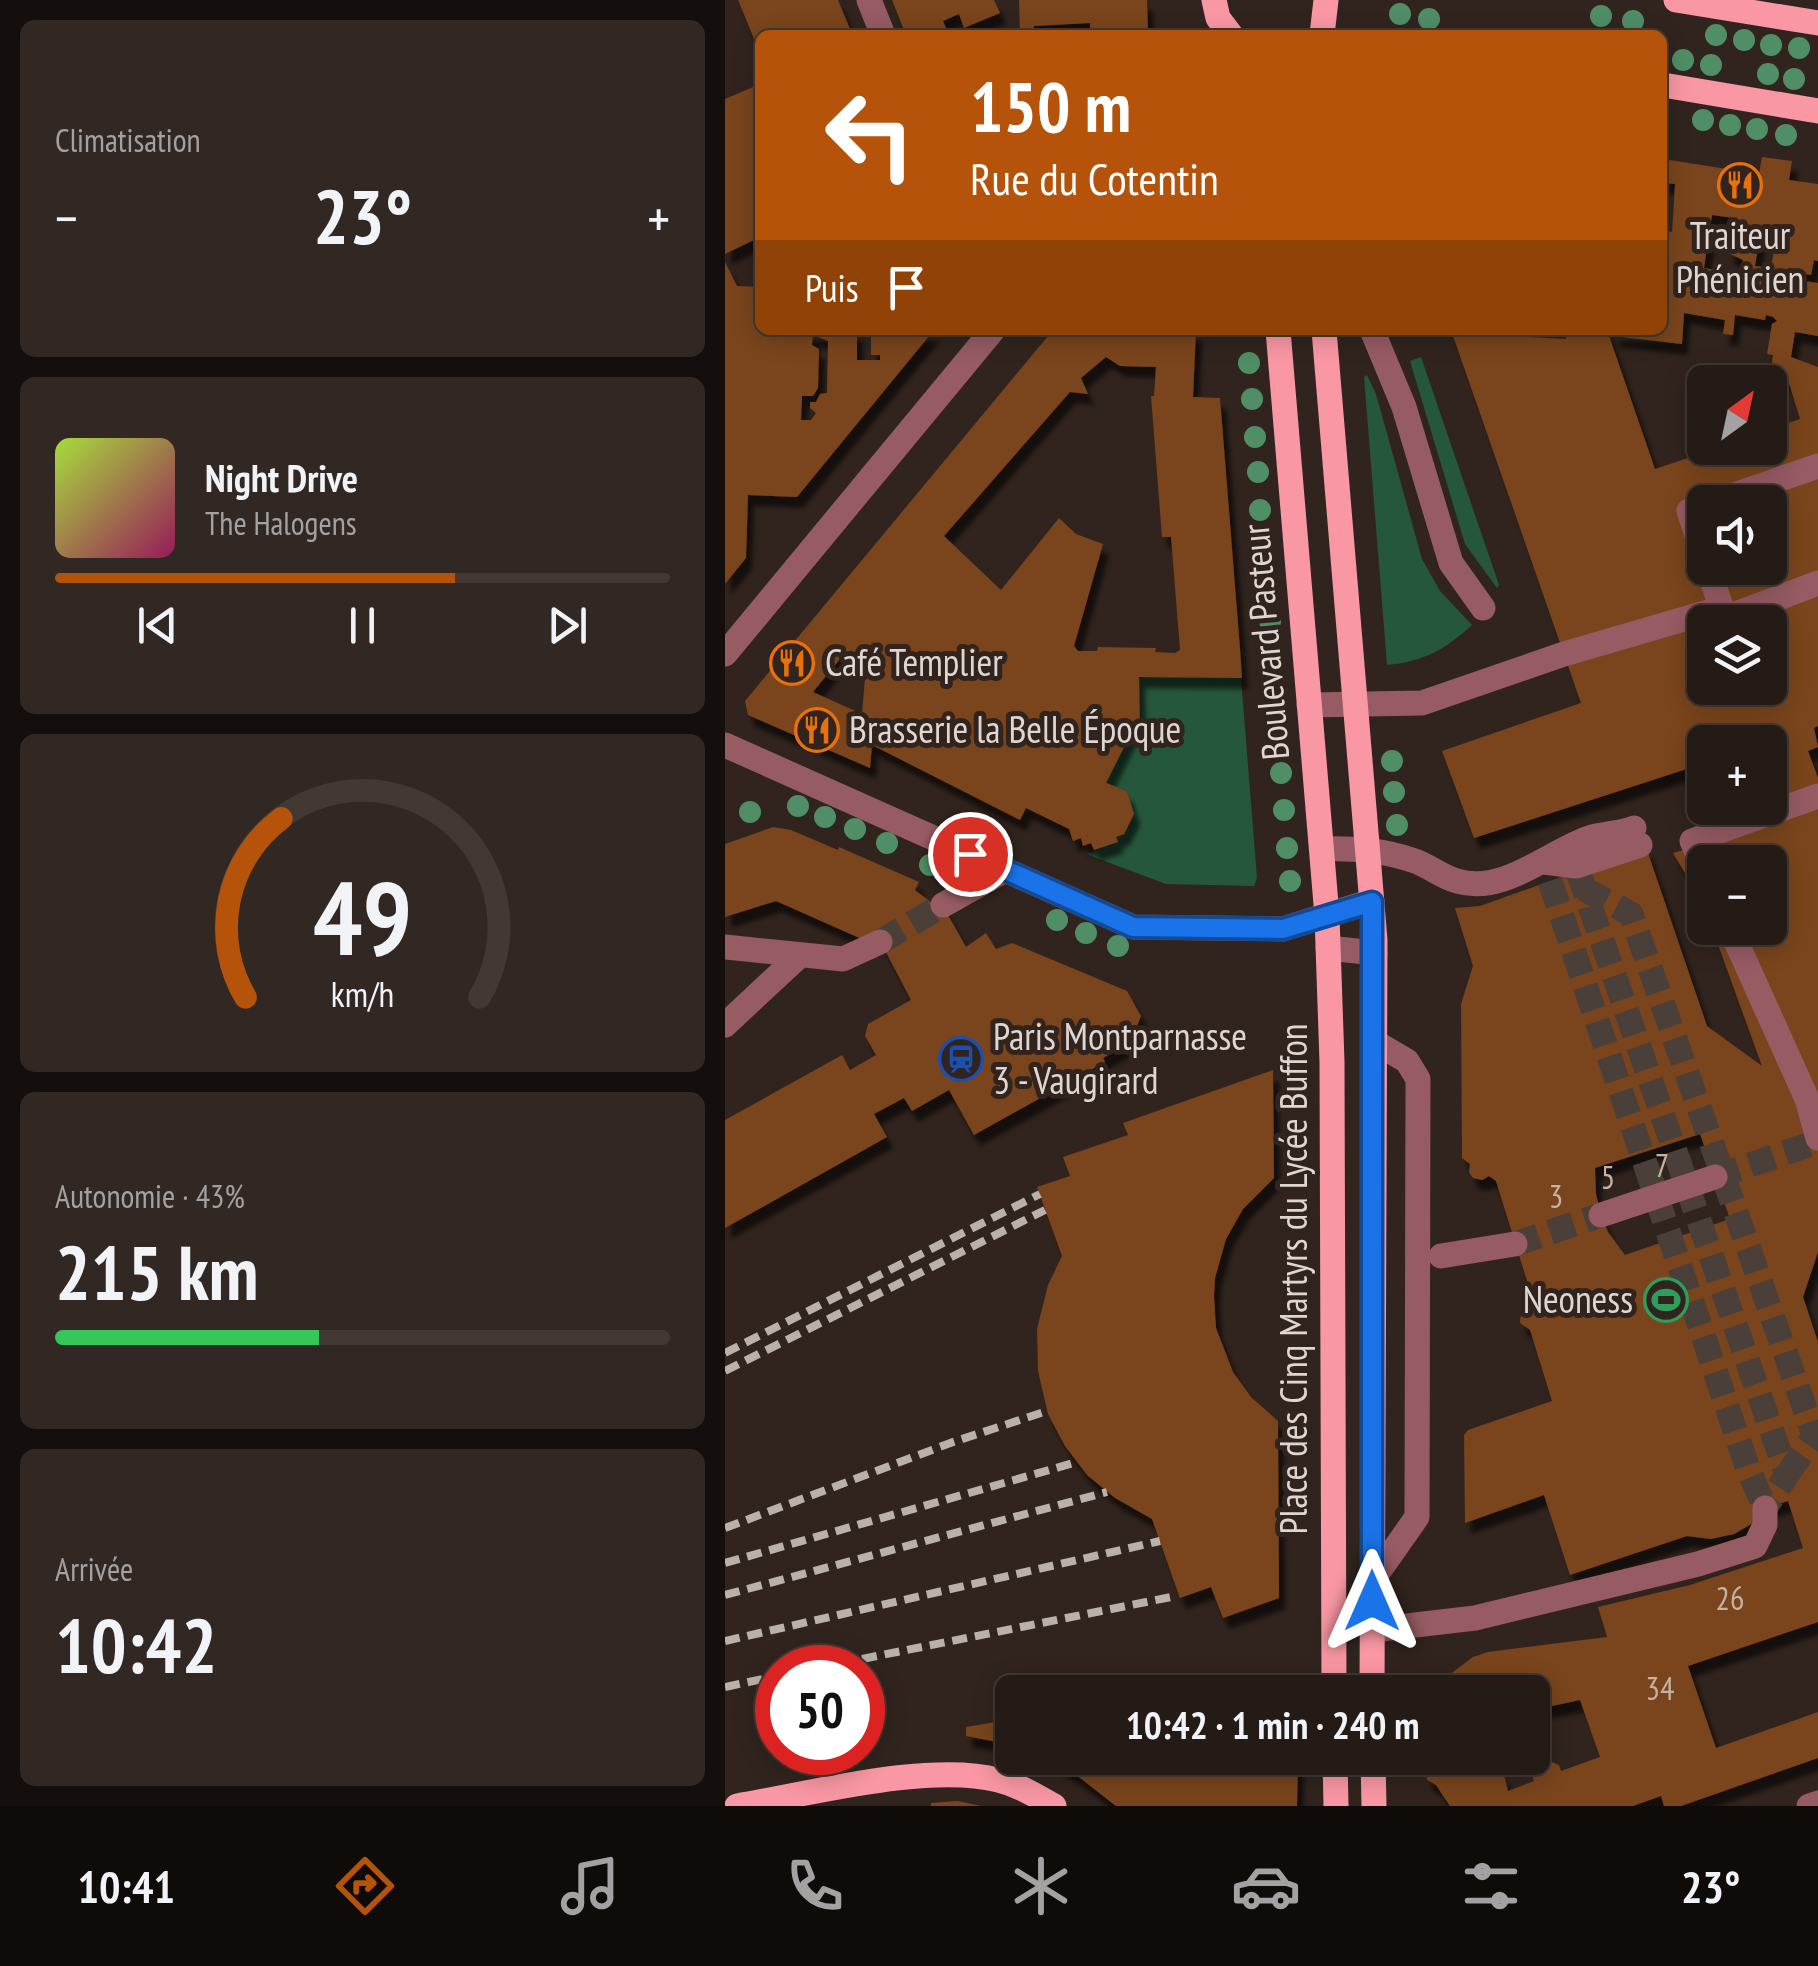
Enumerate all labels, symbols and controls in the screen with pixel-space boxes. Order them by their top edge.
text: 150 m [970,61,1131,151]
icon: left [805,70,935,200]
text: Climatisation [55,119,201,161]
text: Rue du Cotentin [970,149,1219,207]
restaurant icon: Traiteur Phénicien [1717,162,1763,208]
text: 23° [313,168,412,265]
text: − [55,182,78,253]
text: + [647,182,670,253]
place label: Traiteur Phénicien [1676,210,1804,303]
icon: arrive [879,260,934,315]
text: Puis [805,263,859,312]
north arrow [1687,365,1787,465]
map controls [1687,365,1787,945]
text: Night Drive [205,453,358,502]
button: sound [1687,485,1787,585]
text: The Halogens [205,502,357,544]
street label: Boulevard Pasteur [1230,522,1299,762]
icon: previous [130,598,185,653]
icon: pause [335,598,390,653]
icon: next [540,598,595,653]
button: layers [1687,605,1787,705]
place label: Café Templier [825,637,1003,686]
restaurant icon: Café Templier [769,640,815,686]
place label: Brasserie la Belle Époque [849,704,1181,753]
restaurant icon: Brasserie la Belle Époque [794,707,840,753]
button: + [1687,725,1787,825]
pin [928,812,1013,897]
icon: arrive [943,827,998,882]
button: − [1687,845,1787,945]
text: 49 [313,849,412,984]
text: km/h [331,971,394,1017]
place label: Paris Montparnasse 3 - Vaugirard [993,1011,1247,1104]
street label: Place des Cinq Martyrs du Lycée Buffon [1268,1023,1317,1535]
station icon: Paris Montparnasse 3 - Vaugirard [938,1036,984,1082]
house number: 7 [1655,1144,1669,1186]
house number: 5 [1601,1156,1615,1198]
text: Autonomie · 43% [55,1175,245,1217]
house number: 3 [1549,1175,1563,1217]
text: 215 km [55,1224,259,1321]
place label: Neoness [1523,1274,1633,1323]
sports icon: Neoness [1643,1277,1689,1323]
text: Arrivée [55,1548,133,1590]
position arrow [1320,1549,1424,1653]
house number: 26 [1716,1577,1744,1619]
text: 10:42 [55,1597,217,1694]
speed limit sign: 50 [755,1645,885,1775]
house number: 34 [1646,1667,1674,1709]
text: 10:42 · 1 min · 240 m [1126,1700,1419,1749]
icon: directions [330,1851,400,1921]
icon: music [555,1851,625,1921]
icon: phone [780,1851,850,1921]
icon: climate [1006,1851,1076,1921]
icon: car [1231,1851,1301,1921]
icon: filters [1456,1851,1526,1921]
text: 10:41 [78,1857,175,1915]
text: 23° [1681,1857,1740,1915]

